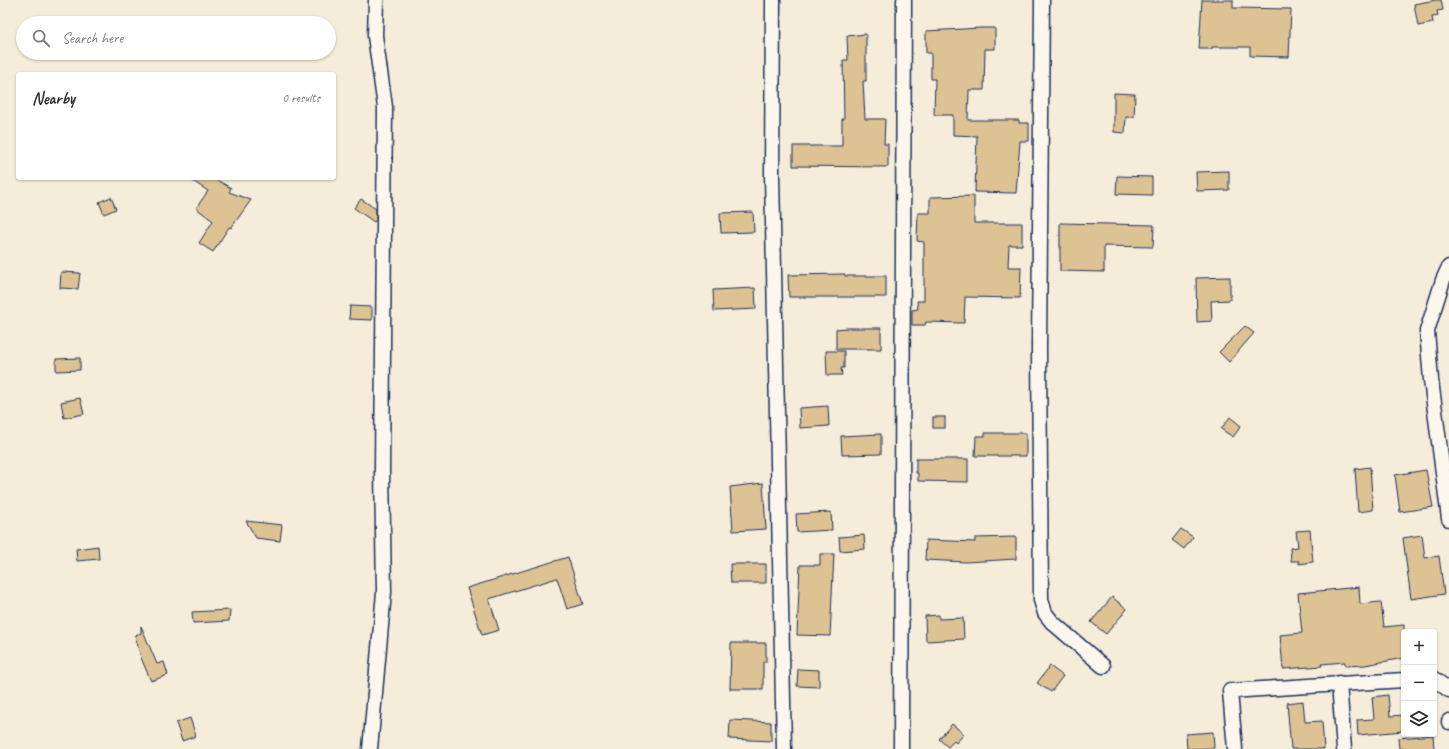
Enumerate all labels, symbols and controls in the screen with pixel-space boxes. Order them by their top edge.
search box [16,16,336,60]
icon: search [30,27,52,49]
text: Search here [62,29,123,48]
text: Nearby [32,88,75,109]
text: 0 results [282,90,320,106]
map controls [1401,629,1437,737]
button: + [1401,629,1437,665]
button: − [1401,665,1437,701]
button: layers [1401,701,1437,737]

